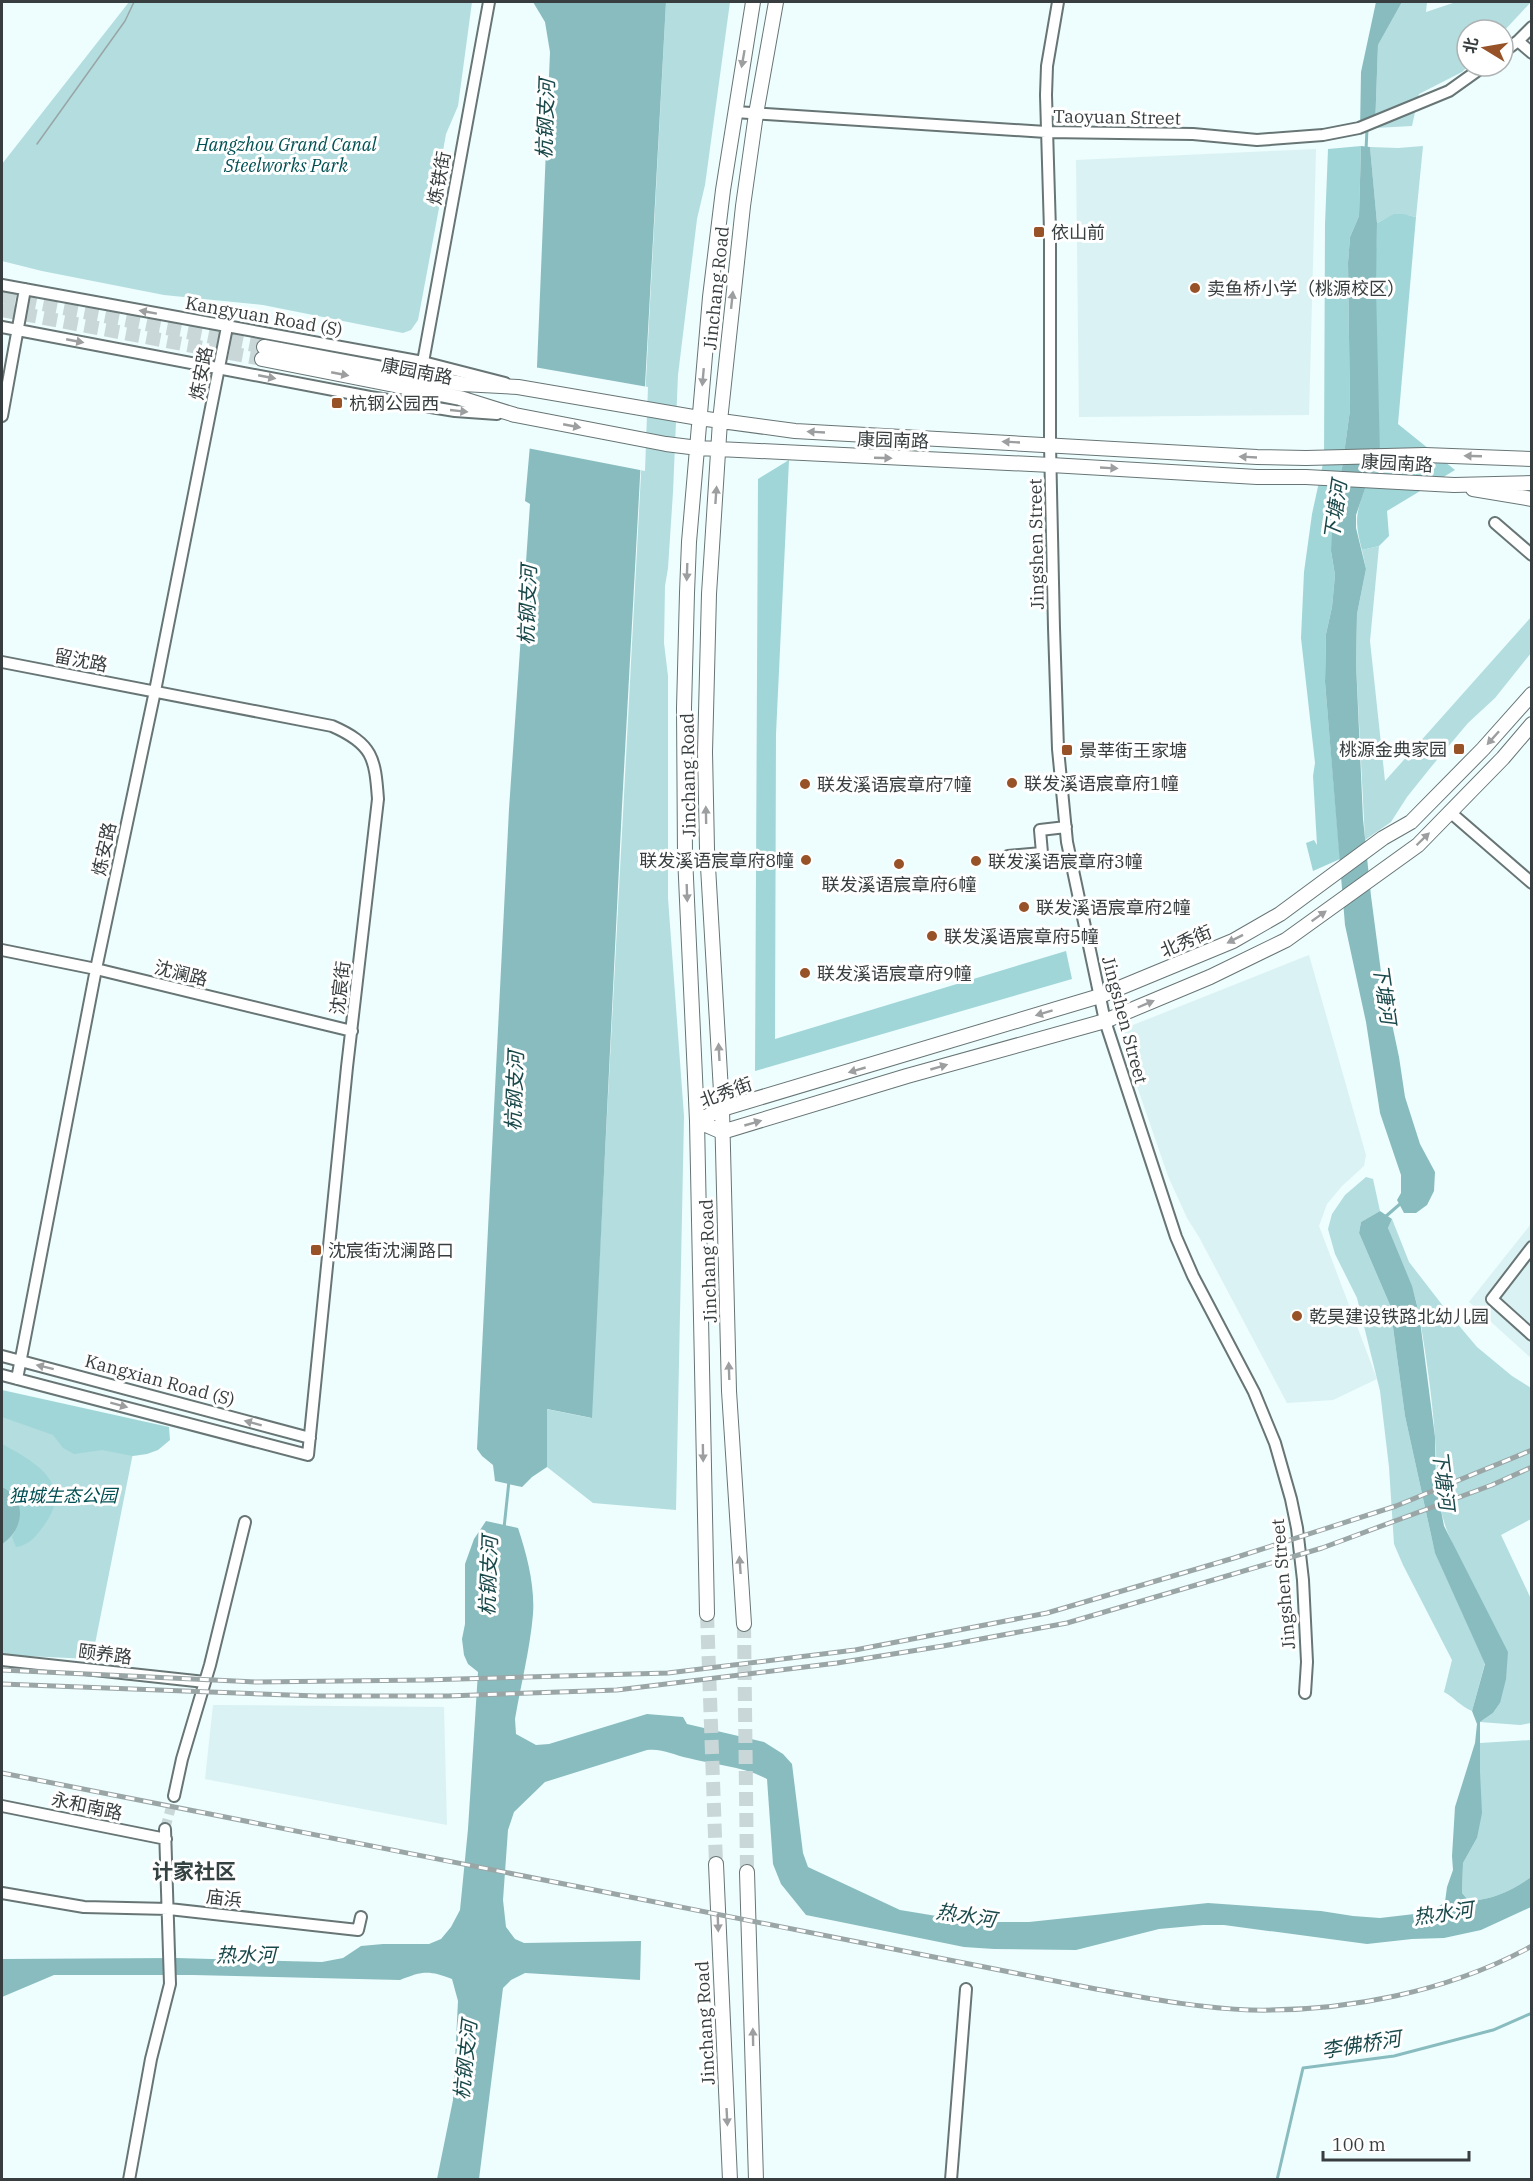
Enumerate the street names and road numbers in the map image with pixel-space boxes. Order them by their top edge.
street label: Taoyuan Street [1053,104,1181,130]
street label: 炼铁街 [423,149,455,207]
street label: Jinchang Road [698,225,734,351]
street label: Kangyuan Road (S) [184,291,344,341]
street label: 炼安路 [185,344,217,402]
street label: 康园南路 [379,353,455,389]
street label: 康园南路 [857,427,929,453]
street label: 康园南路 [1360,450,1434,476]
street label: Jingshen Street [1023,478,1049,610]
street label: 留沈路 [52,644,110,676]
street label: Jinchang Road [675,713,701,837]
street label: 炼安路 [87,820,121,878]
street label: 北秀街 [1157,920,1215,962]
street label: Jingshen Street [1097,954,1153,1086]
street label: 沈澜路 [152,955,210,991]
street label: 沈宸街 [325,960,355,1016]
street label: 北秀街 [697,1072,755,1112]
street label: Jinchang Road [694,1199,722,1323]
street label: Kangxian Road (S) [83,1349,237,1411]
street label: Jingshen Street [1266,1518,1300,1650]
street label: 颐养路 [77,1639,133,1669]
street label: 永和南路 [49,1787,125,1825]
street label: 庙浜 [205,1884,243,1912]
street label: Jinchang Road [690,1960,720,2086]

